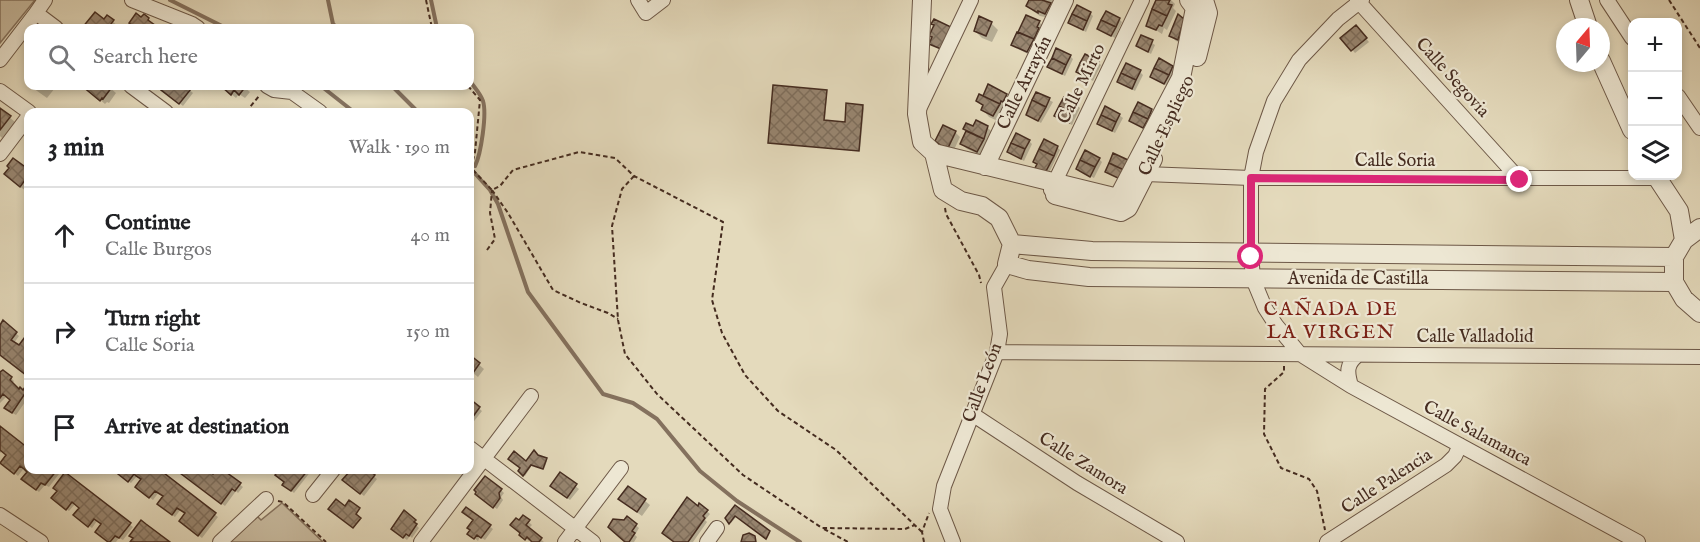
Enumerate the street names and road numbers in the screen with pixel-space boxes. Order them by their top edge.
street label: Calle Arrayán [992,32,1058,134]
street label: Calle Segovia [1410,33,1494,123]
street label: Calle Mirto [1053,40,1111,128]
street label: Calle Espliego [1134,72,1200,180]
street label: Calle Soria [1355,150,1436,173]
street label: Avenida de Castilla [1287,268,1429,291]
street label: Calle Valladolid [1416,326,1534,349]
street label: Calle León [958,340,1008,426]
street label: Calle Salamanca [1419,396,1535,472]
street label: Calle Zamora [1034,428,1132,501]
street label: Calle Palencia [1337,444,1437,520]

